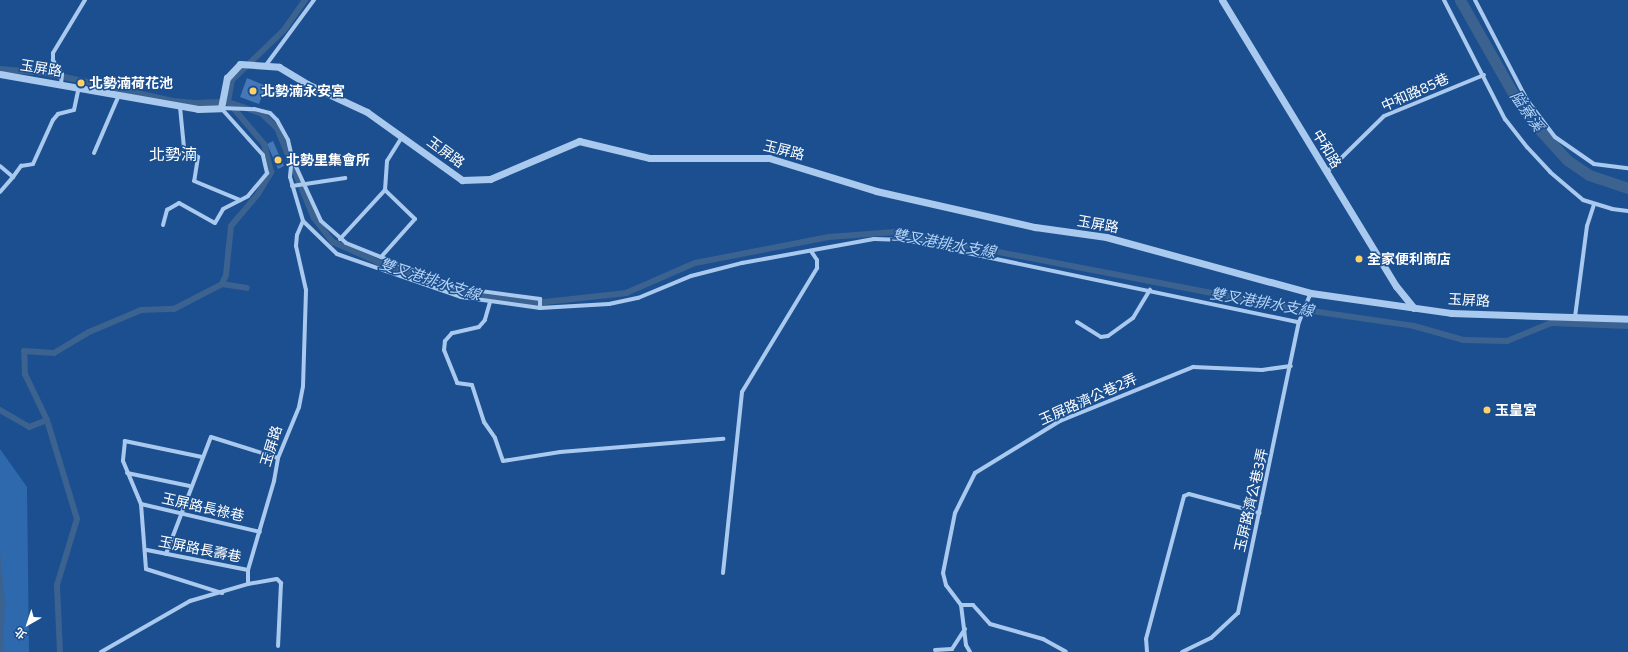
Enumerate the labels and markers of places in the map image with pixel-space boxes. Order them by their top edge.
place label: 北勢湳荷花池 [89,75,173,91]
marker: 北勢湳荷花池 [76,78,86,88]
place label: 北勢湳永安宮 [261,83,345,99]
marker: 北勢湳永安宮 [248,86,258,96]
place label: 北勢里集會所 [286,152,370,168]
marker: 北勢里集會所 [273,155,283,165]
place label: 全家便利商店 [1367,251,1451,267]
marker: 全家便利商店 [1354,254,1364,264]
place label: 玉皇宮 [1495,402,1537,418]
marker: 玉皇宮 [1482,405,1492,415]

